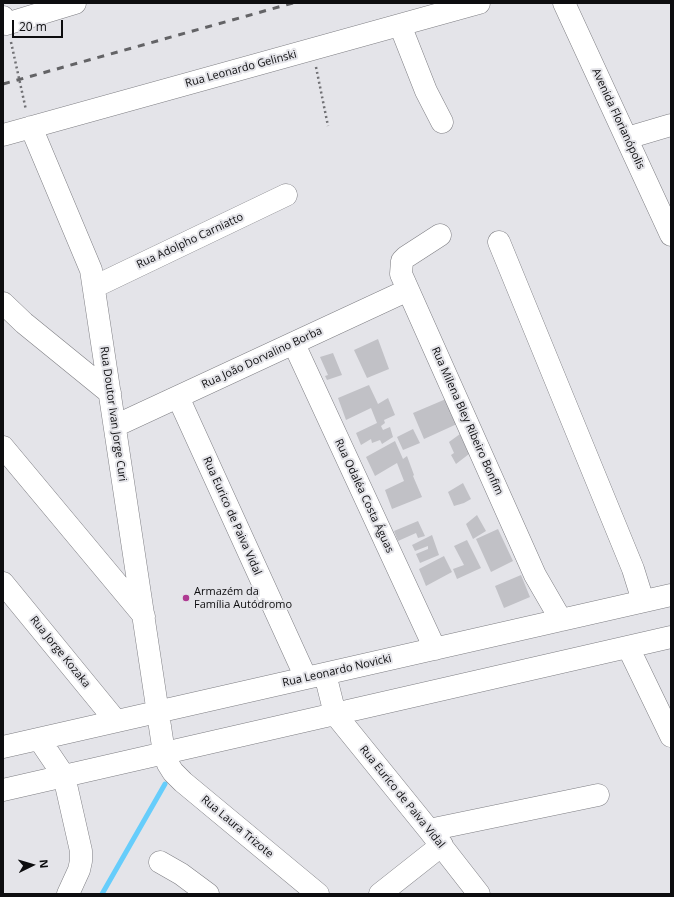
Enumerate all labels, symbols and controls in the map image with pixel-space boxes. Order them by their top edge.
scale bar [14,12,65,38]
text: 20 m [19,18,47,35]
street label: Rua Leonardo Gelinski [184,48,298,90]
street label: Avenida Florianópolis [589,66,647,172]
street label: Rua Adolpho Carniatto [135,210,245,272]
street label: Rua João Dorvalino Borba [200,324,324,392]
street label: Rua Milena Bley Ribeiro Bonfim [428,345,506,497]
street label: Rua Doutor Ivan Jorge Curi [97,346,129,482]
street label: Rua Odaléa Costa Águas [332,437,396,555]
street label: Rua Eurico de Paiva Vidal [200,455,264,577]
place label: Armazém da Família Autódromo [194,585,292,611]
marker: Armazém da Família Autódromo [181,593,191,603]
street label: Rua Jorge Kozaka [27,614,93,690]
street label: Rua Leonardo Novicki [281,652,393,690]
street label: Rua Eurico de Paiva Vidal [357,743,447,851]
street label: Rua Laura Trizote [198,793,276,861]
north arrow [12,845,52,885]
text: N [37,859,52,869]

